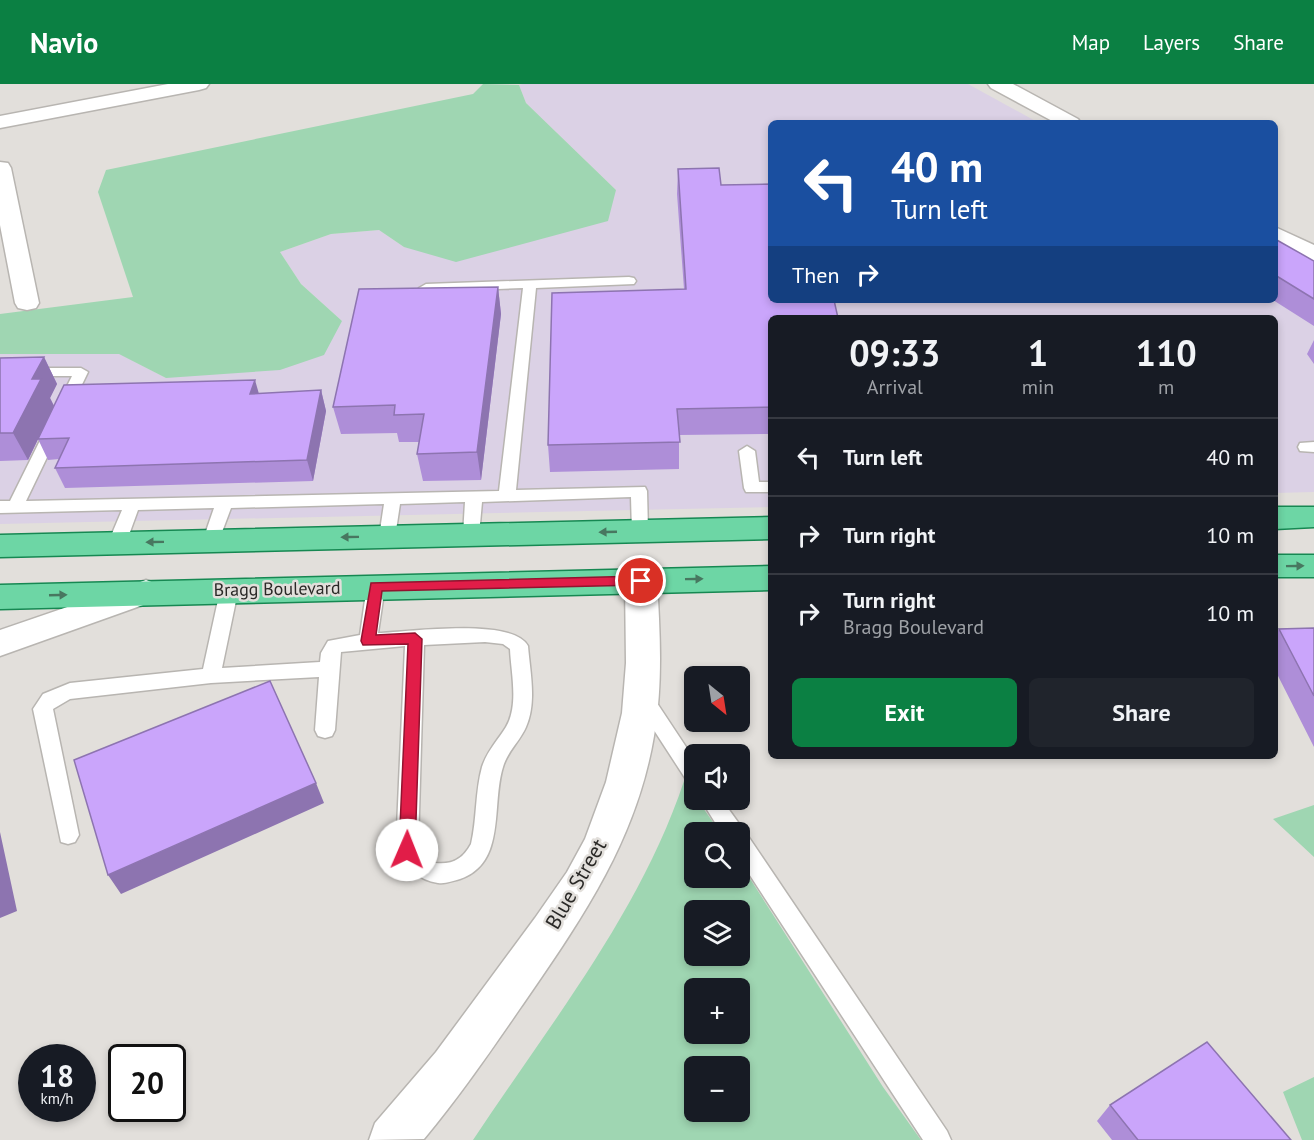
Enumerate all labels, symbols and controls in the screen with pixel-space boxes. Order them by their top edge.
text: Navio [30,24,98,61]
text: Map [1072,29,1110,56]
text: Layers [1143,29,1200,56]
text: Share [1233,29,1284,56]
text: 40 m [891,139,983,194]
icon: left [792,144,870,222]
text: Turn left [891,192,988,226]
icon: right [851,258,884,291]
text: Then [792,261,839,289]
text: 09:33 [849,329,941,376]
text: 1 [1028,329,1048,376]
text: 110 [1136,329,1197,376]
text: Arrival [867,374,923,400]
text: min [1022,374,1054,400]
text: m [1158,374,1174,400]
icon: left [792,441,825,474]
text: Turn left [843,443,923,471]
text: 40 m [1206,443,1254,471]
icon: right [792,519,825,552]
text: Turn right [843,521,935,549]
text: 10 m [1206,521,1254,549]
one-way arrow [598,527,617,536]
one-way arrow [340,533,359,542]
one-way arrow [145,537,164,547]
pin [615,555,666,606]
one-way arrow [1285,561,1304,571]
icon: arrive [624,564,657,597]
one-way arrow [685,575,704,584]
street label: Bragg Boulevard [213,576,341,601]
text: Turn right [843,586,935,614]
one-way arrow [49,590,68,600]
icon: right [792,597,825,630]
text: 10 m [1206,599,1254,627]
text: Bragg Boulevard [843,614,984,640]
north arrow [684,666,750,732]
map controls [684,666,750,1122]
button: Exit [792,678,1017,747]
button: Share [1029,678,1254,747]
button: sound [684,744,750,810]
position arrow [375,818,439,882]
button: search [684,822,750,888]
street label: Blue Street [539,834,612,934]
button: layers [684,900,750,966]
button: + [684,978,750,1044]
speed limit sign: 20 [108,1044,186,1122]
text: 18 [40,1056,74,1095]
button: − [684,1056,750,1122]
text: km/h [41,1089,73,1108]

